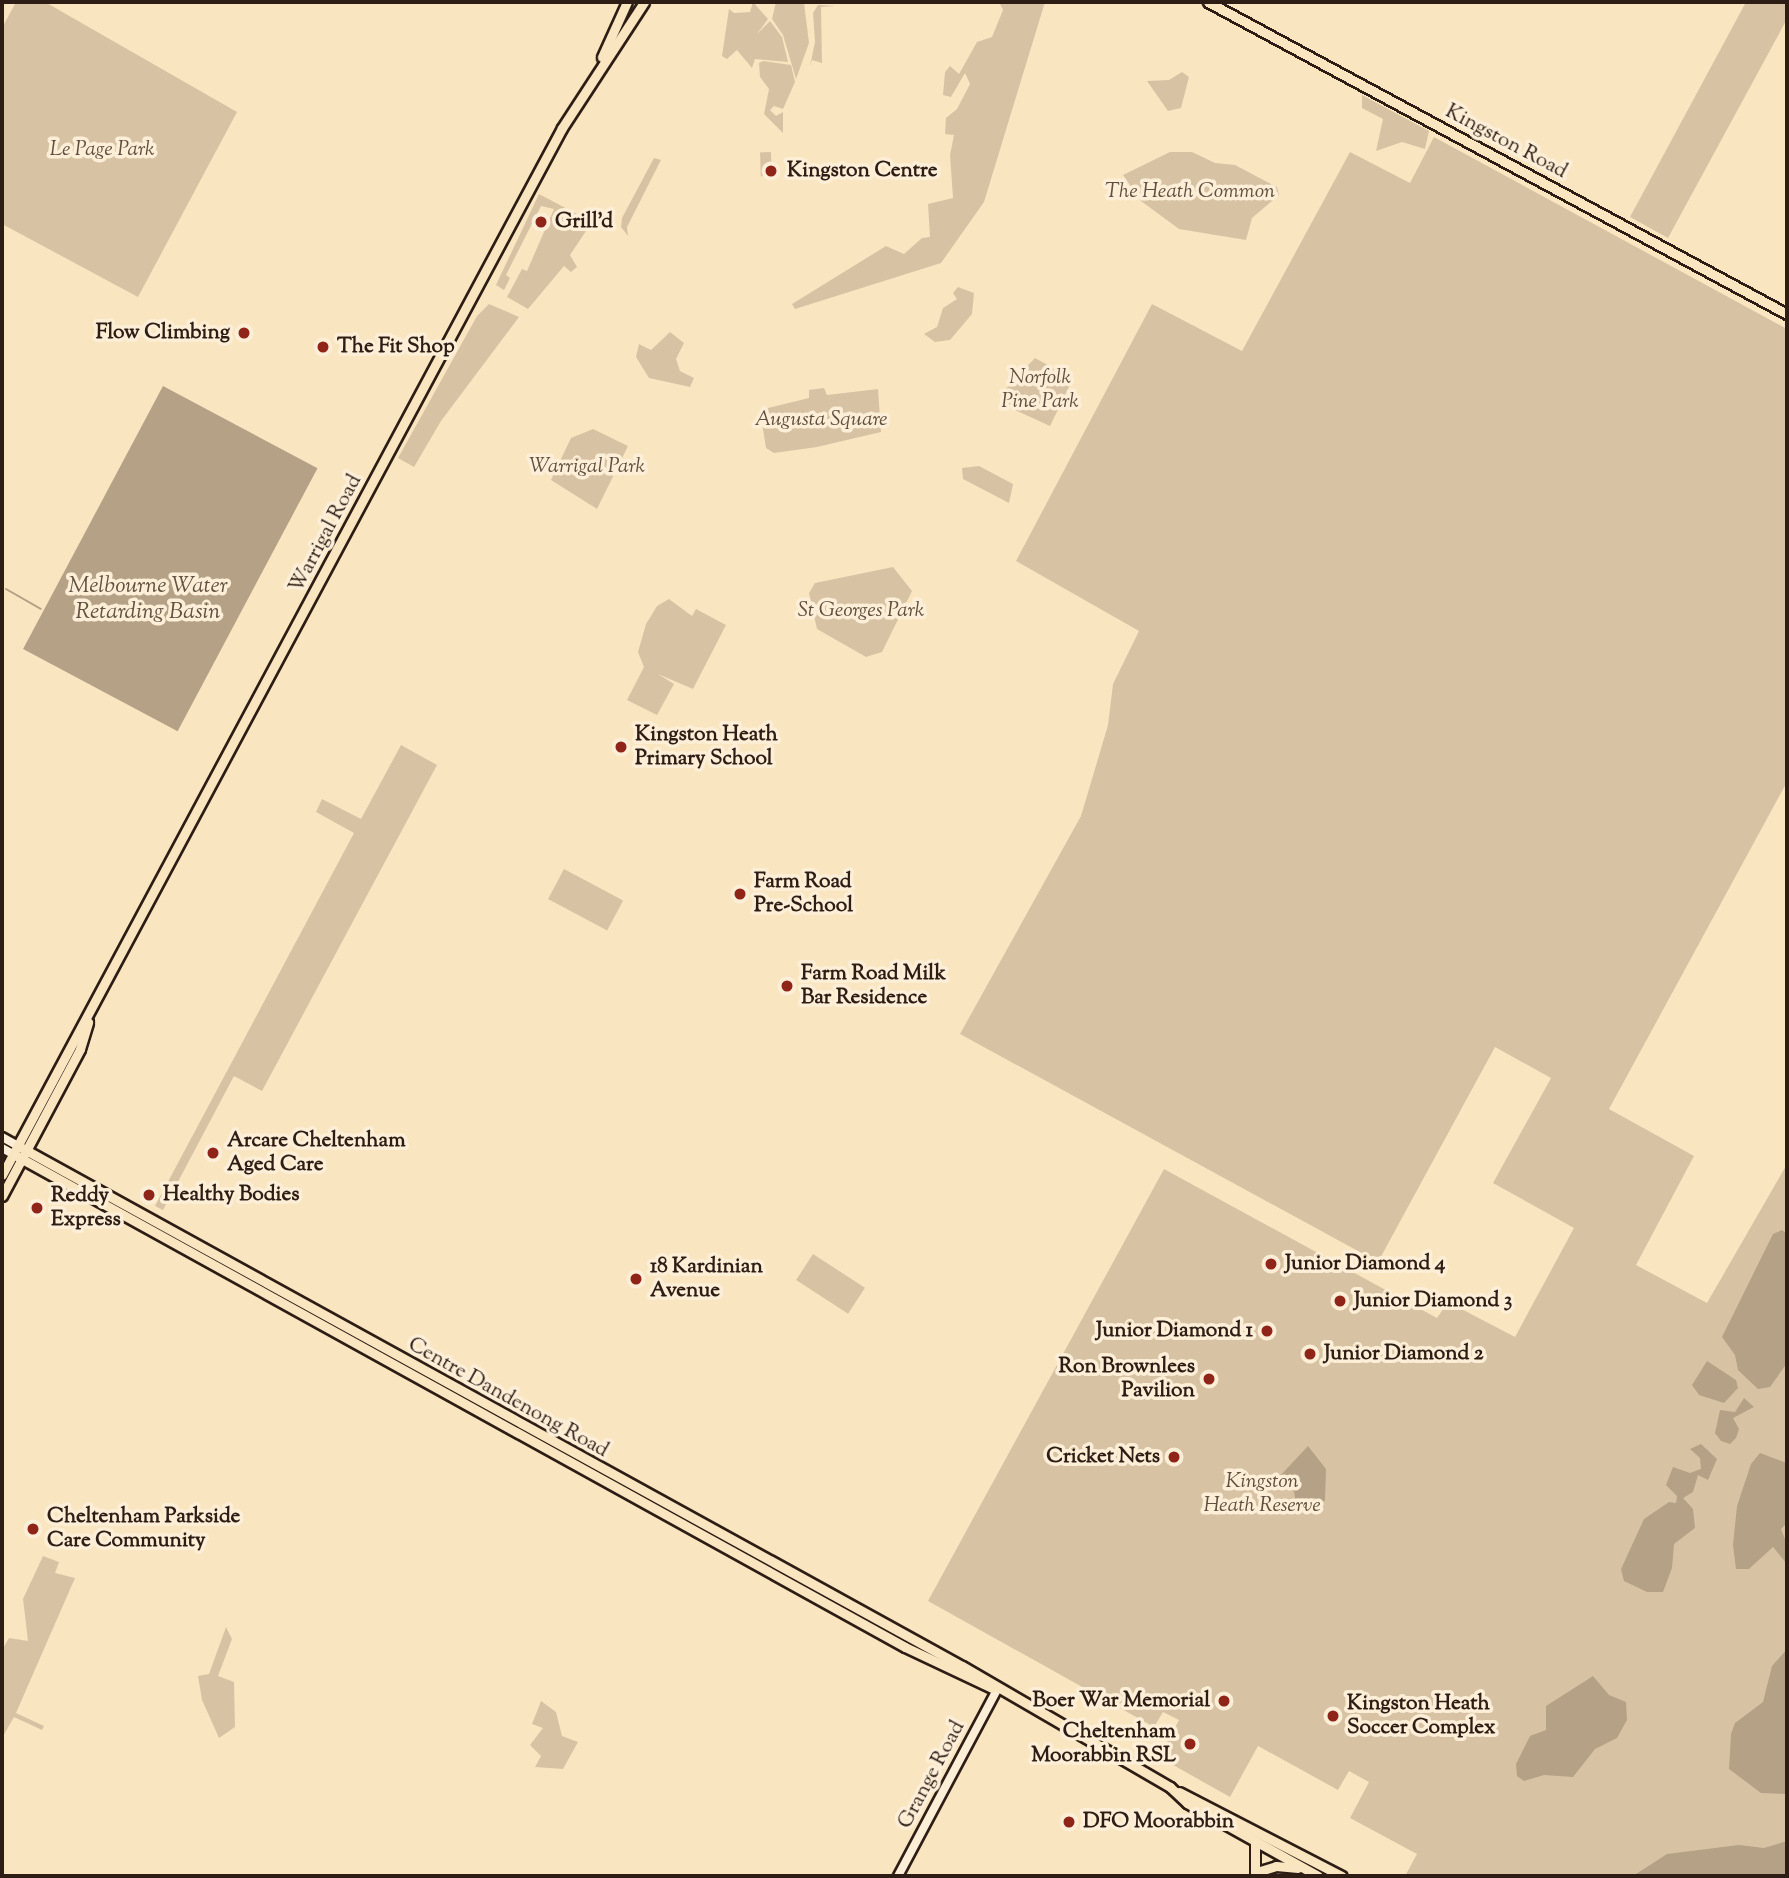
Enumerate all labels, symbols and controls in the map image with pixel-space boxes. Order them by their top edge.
street label: Kingston Road [1441,99,1571,185]
park label: Le Page Park [50,137,154,163]
place label: Kingston Centre [787,158,938,184]
marker: Kingston Centre [761,161,781,181]
park label: The Heath Common [1105,179,1275,205]
place label: Grill'd [555,209,613,235]
marker: Grill'd [533,214,549,230]
place label: Flow Climbing [96,320,230,346]
marker: Flow Climbing [236,325,252,341]
place label: The Fit Shop [337,334,455,360]
marker: The Fit Shop [315,339,331,355]
park label: Norfolk Pine Park [1001,365,1079,415]
park label: Augusta Square [755,407,887,433]
park label: Warrigal Park [529,454,645,480]
street label: Warrigal Road [284,470,368,598]
water label: Melbourne Water Retarding Basin [68,573,228,627]
park label: St Georges Park [798,598,924,624]
place label: Kingston Heath Primary School [635,722,778,772]
marker: Kingston Heath Primary School [613,739,629,755]
place label: Farm Road Pre-School [754,869,853,919]
marker: Farm Road Pre-School [732,886,748,902]
place label: Farm Road Milk Bar Residence [801,961,946,1011]
marker: Farm Road Milk Bar Residence [779,978,795,994]
place label: Arcare Cheltenham Aged Care [227,1128,406,1178]
marker: Arcare Cheltenham Aged Care [205,1145,221,1161]
place label: Healthy Bodies [163,1182,299,1208]
place label: Reddy Express [51,1183,121,1233]
marker: Healthy Bodies [141,1187,157,1203]
marker: Reddy Express [29,1200,45,1216]
place label: Junior Diamond 4 [1285,1251,1445,1277]
place label: 18 Kardinian Avenue [650,1254,763,1304]
marker: Junior Diamond 4 [1263,1256,1279,1272]
marker: 18 Kardinian Avenue [628,1271,644,1287]
place label: Junior Diamond 3 [1354,1288,1512,1314]
marker: Junior Diamond 3 [1332,1293,1348,1309]
place label: Junior Diamond 1 [1096,1318,1253,1344]
marker: Junior Diamond 1 [1259,1323,1275,1339]
street label: Centre Dandenong Road [403,1332,613,1464]
place label: Junior Diamond 2 [1324,1341,1484,1367]
marker: Junior Diamond 2 [1302,1346,1318,1362]
place label: Ron Brownlees Pavilion [1059,1354,1195,1404]
marker: Ron Brownlees Pavilion [1201,1371,1217,1387]
place label: Cricket Nets [1046,1444,1160,1470]
marker: Cricket Nets [1166,1449,1182,1465]
park label: Kingston Heath Reserve [1203,1469,1321,1519]
place label: Cheltenham Parkside Care Community [47,1504,240,1554]
marker: Cheltenham Parkside Care Community [25,1521,41,1537]
place label: Boer War Memorial [1033,1688,1210,1714]
place label: Kingston Heath Soccer Complex [1347,1691,1495,1741]
marker: Boer War Memorial [1216,1693,1232,1709]
marker: Kingston Heath Soccer Complex [1325,1708,1341,1724]
street label: Grange Road [893,1717,971,1833]
place label: Cheltenham Moorabbin RSL [1031,1719,1176,1769]
marker: Cheltenham Moorabbin RSL [1182,1736,1198,1752]
place label: DFO Moorabbin [1083,1809,1234,1835]
marker: DFO Moorabbin [1061,1814,1077,1830]

